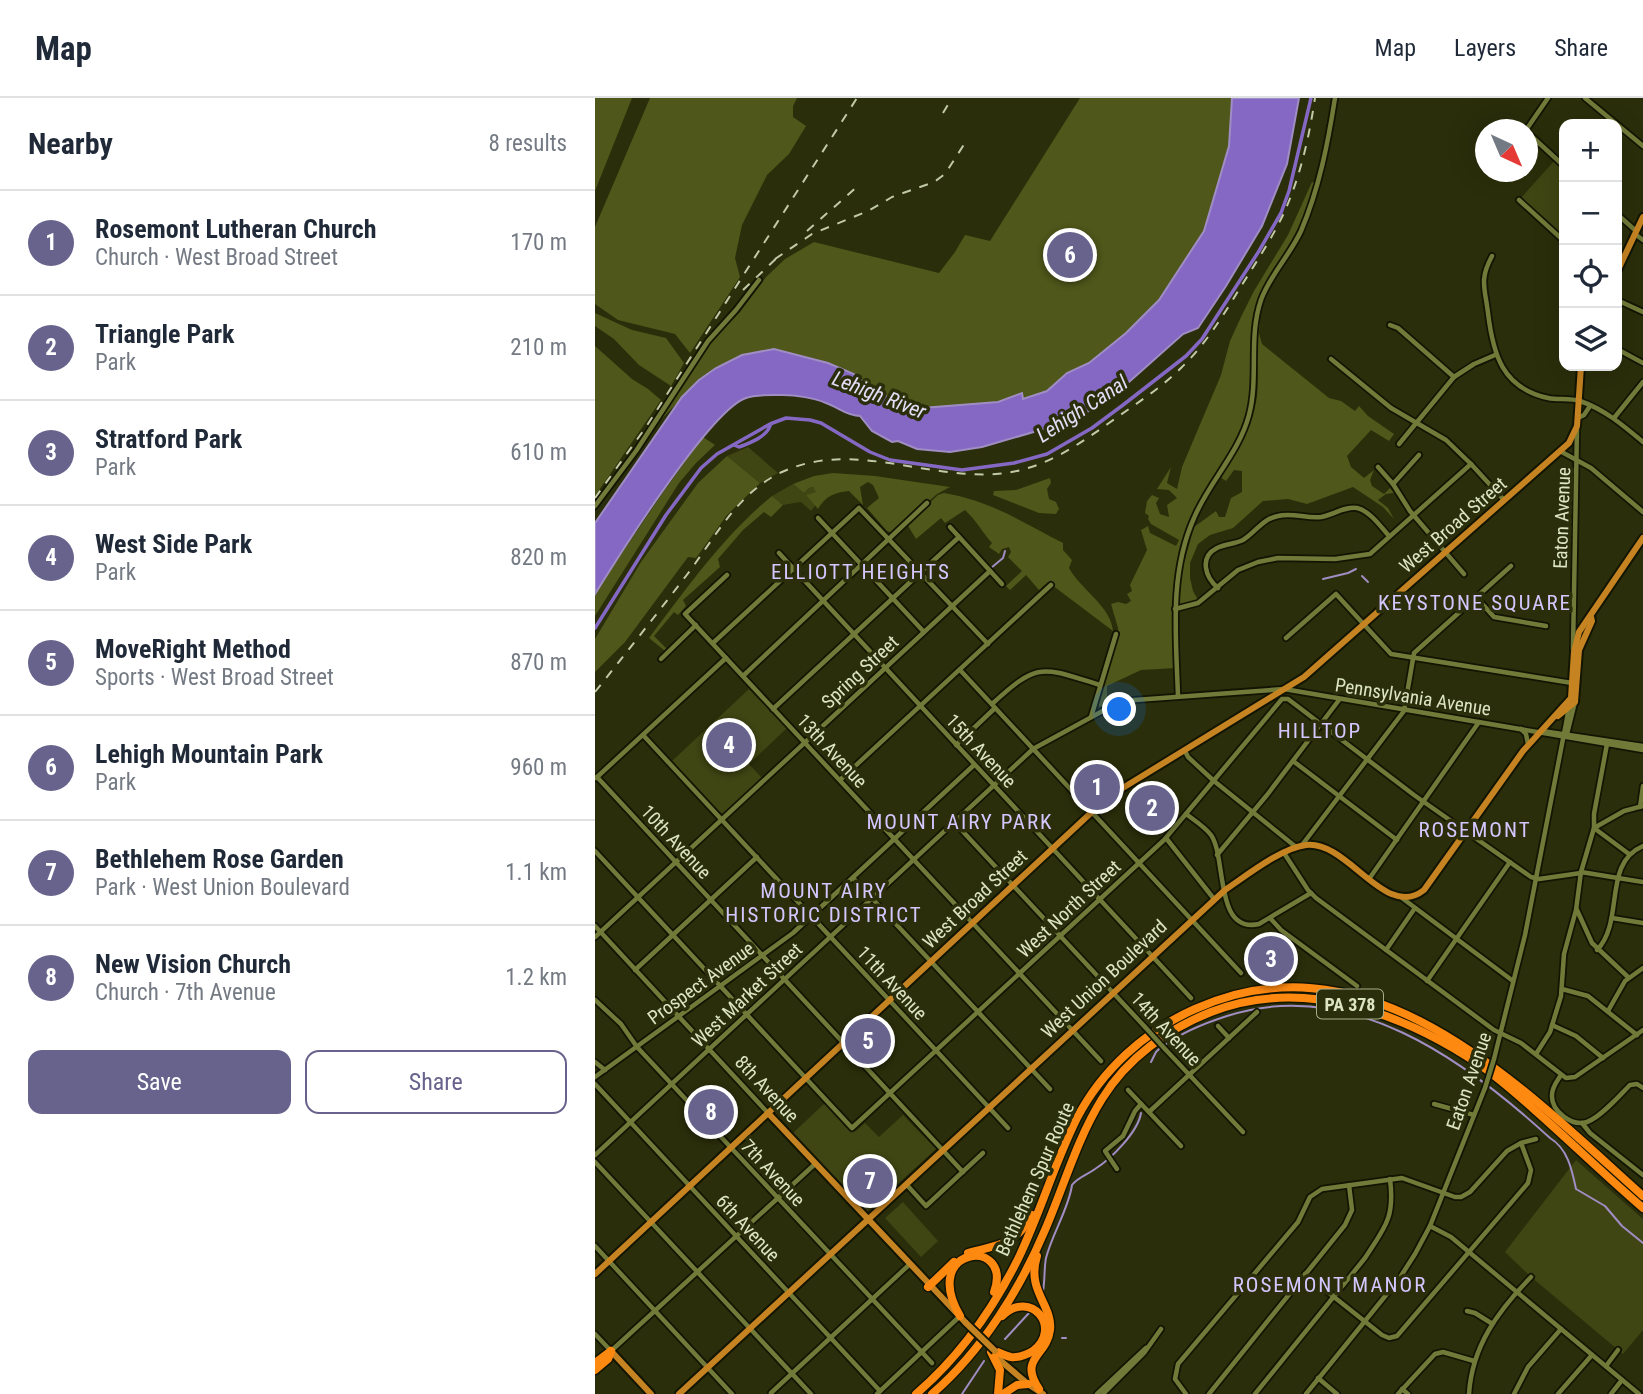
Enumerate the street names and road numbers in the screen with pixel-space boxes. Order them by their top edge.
street label: Eaton Avenue [1549,467,1575,569]
street label: West Broad Street [1395,472,1511,578]
street label: Spring Street [817,631,903,713]
street label: Pennsylvania Avenue [1333,673,1493,721]
street label: 13th Avenue [792,709,872,793]
street label: 15th Avenue [941,709,1021,793]
street label: 10th Avenue [636,800,716,884]
street label: West Broad Street [918,845,1032,953]
street label: West North Street [1013,855,1125,963]
street label: West Union Boulevard [1036,915,1172,1043]
street label: Prospect Avenue [643,937,759,1029]
street label: West Market Street [687,938,807,1052]
street label: 11th Avenue [852,941,932,1025]
street label: 14th Avenue [1126,987,1206,1071]
road number: PA 378 [1317,989,1383,1018]
street label: Eaton Avenue [1442,1029,1496,1133]
street label: 8th Avenue [730,1051,804,1127]
street label: Bethlehem Spur Route [991,1098,1079,1259]
street label: 7th Avenue [736,1135,810,1211]
street label: 6th Avenue [711,1190,785,1266]

